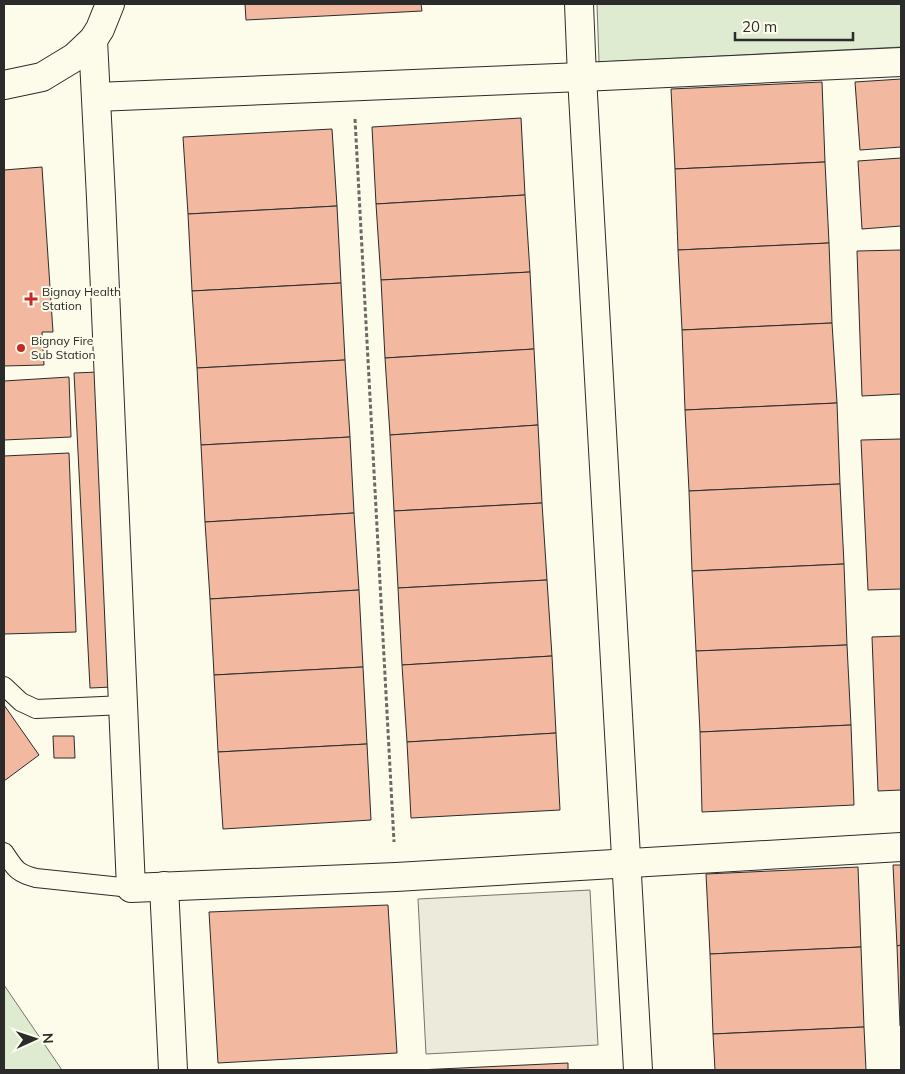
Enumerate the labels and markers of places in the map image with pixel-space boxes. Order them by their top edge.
place label: Bignay Health Station [42,284,121,313]
marker: Bignay Health Station [24,292,38,306]
place label: Bignay Fire Sub Station [31,333,96,362]
marker: Bignay Fire Sub Station [15,342,27,354]

